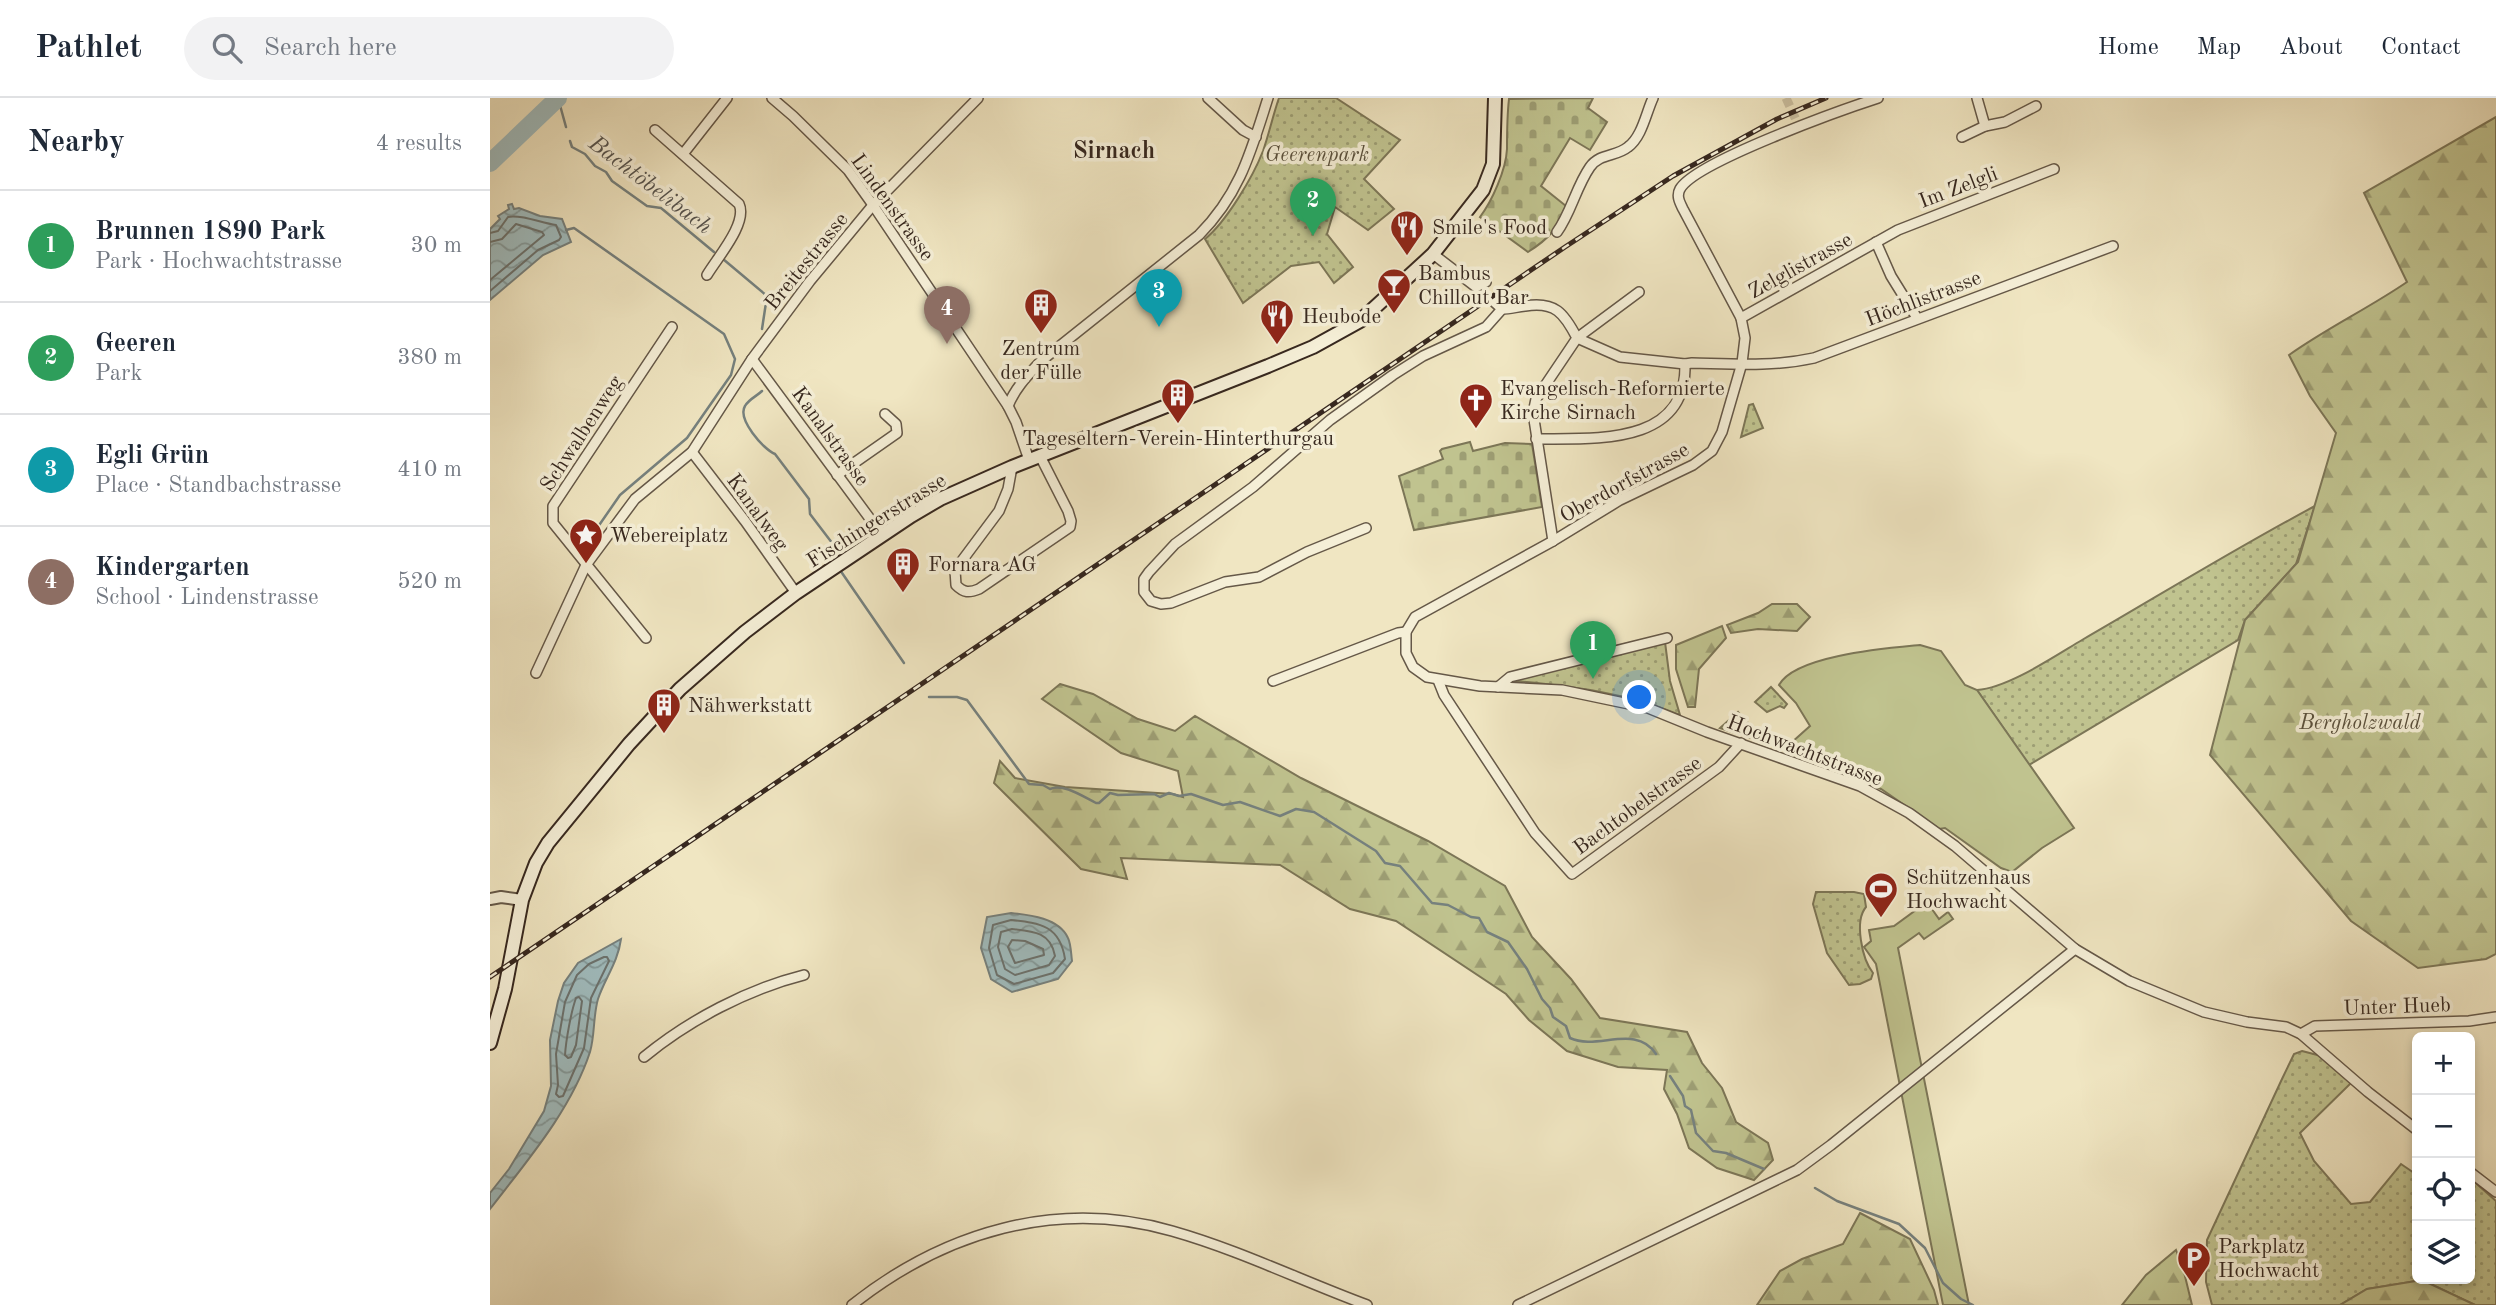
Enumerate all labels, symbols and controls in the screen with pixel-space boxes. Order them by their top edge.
search box [184,17,674,80]
icon: search [208,29,246,67]
text: Pathlet [35,32,142,65]
text: Search here [264,35,397,61]
text: Home [2098,36,2159,60]
text: Map [2197,36,2241,60]
text: About [2279,36,2343,60]
text: Contact [2381,36,2461,60]
text: Nearby [28,128,125,158]
water label: Bachtöbelibach [584,131,716,239]
text: 4 results [376,132,462,155]
district label: Sirnach [1073,140,1155,164]
park label: Geerenpark [1265,145,1369,166]
street label: Lindenstrasse [846,151,937,265]
street label: Im Zelgli [1916,164,2001,213]
pin: 2 [1290,178,1336,236]
restaurant icon: Smile's Food [1388,208,1426,257]
street label: Breitestrasse [762,209,853,315]
place label: Smile's Food [1432,218,1547,239]
text: Brunnen 1890 Park [95,219,326,245]
street label: Zelglistrasse [1745,229,1856,303]
text: 1 [44,234,58,257]
text: 30 m [411,234,462,257]
text: Park · Hochwachtstrasse [95,250,342,273]
place label: Bambus Chillout Bar [1418,264,1529,309]
bar icon: Bambus Chillout Bar [1375,266,1413,315]
street label: Höchlistrasse [1863,268,1984,331]
pin: 3 [1136,269,1182,327]
pin: 4 [924,286,970,344]
building icon: Zentrum der Fülle [1022,286,1060,335]
restaurant icon: Heubode [1258,297,1296,346]
place label: Heubode [1302,307,1381,328]
text: Geeren [95,331,176,357]
place label: Zentrum der Fülle [1000,339,1082,384]
text: 2 [44,346,58,369]
text: 380 m [397,346,462,369]
text: Park [95,362,142,385]
street label: Schwalbenweg [537,372,628,495]
building icon: Tageseltern-Verein-Hinterthurgau [1159,376,1197,425]
place label: Evangelisch-Reformierte Kirche Sirnach [1500,379,1725,424]
church icon: Evangelisch-Reformierte Kirche Sirnach [1457,381,1495,430]
street label: Kanalstrasse [787,383,873,490]
place label: Tageseltern-Verein-Hinterthurgau [1022,429,1334,450]
street label: Oberdorfstrasse [1557,439,1693,527]
text: Egli Grün [95,443,209,469]
text: 3 [44,458,58,481]
text: 410 m [397,458,462,481]
street label: Kanalweg [722,470,792,556]
street label: Fischingerstrasse [804,470,950,572]
text: Place · Standbachstrasse [95,474,341,497]
place icon: Webereiplatz [567,516,605,565]
place label: Webereiplatz [610,526,728,547]
building icon: Fornara AG [884,545,922,594]
text: Kindergarten [95,555,250,581]
place label: Fornara AG [928,555,1036,576]
text: 4 [44,570,58,593]
text: 520 m [397,570,462,593]
text: School · Lindenstrasse [95,586,319,609]
pin: 1 [1570,621,1616,679]
your location [1622,680,1656,714]
building icon: Nähwerkstatt [645,686,683,735]
place label: Nähwerkstatt [688,696,812,717]
street label: Hochwachtstrasse [1724,712,1885,791]
park label: Bergholzwald [2298,713,2422,734]
street label: Bachtobelstrasse [1570,753,1706,860]
place label: Schützenhaus Hochwacht [1906,868,2031,913]
sports icon: Schützenhaus Hochwacht [1862,870,1900,919]
street label: Unter Hueb [2343,995,2451,1020]
map controls [2412,1032,2475,1284]
button: + [2412,1032,2475,1095]
button: − [2412,1095,2475,1158]
button: locate [2412,1158,2475,1221]
button: layers [2412,1221,2475,1284]
place label: Parkplatz Hochwacht [2218,1237,2319,1282]
parking icon: Parkplatz Hochwacht [2175,1239,2213,1288]

